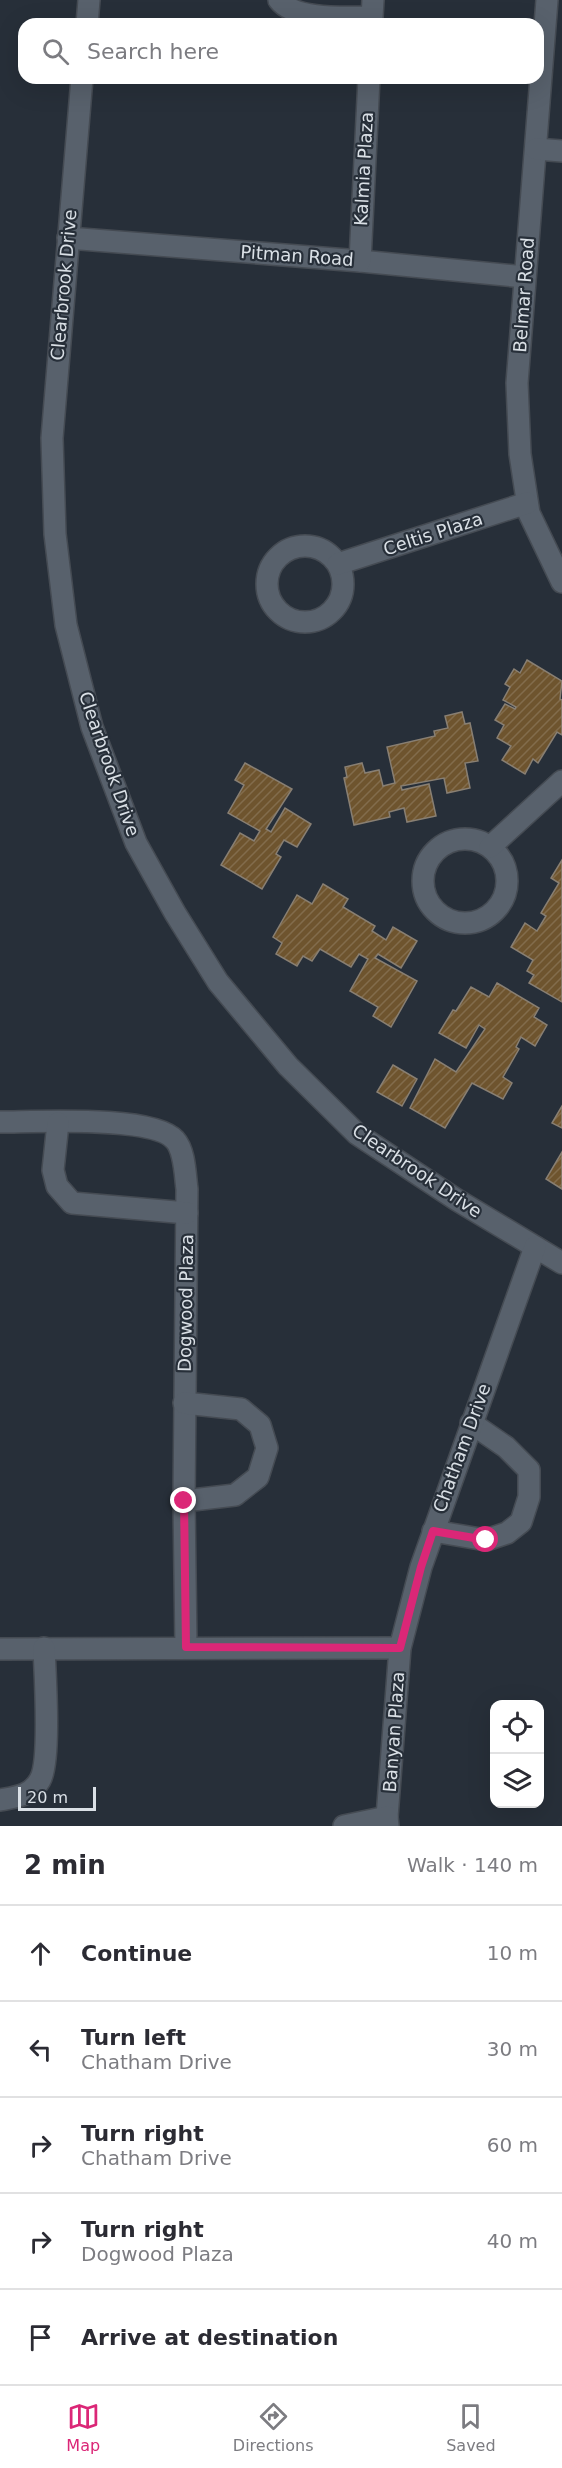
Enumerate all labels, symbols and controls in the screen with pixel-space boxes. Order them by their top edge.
search box [18,18,544,84]
icon: search [39,35,72,68]
text: Search here [87,39,219,64]
street label: Kalmia Plaza [350,111,377,227]
street label: Clearbrook Drive [46,208,81,361]
street label: Belmar Road [509,237,538,353]
street label: Pitman Road [240,241,354,270]
street label: Celtis Plaza [381,508,485,559]
street label: Clearbrook Drive [75,689,144,839]
street label: Clearbrook Drive [349,1119,486,1222]
street label: Dogwood Plaza [174,1234,197,1372]
street label: Chatham Drive [428,1380,495,1515]
route end [170,1487,196,1513]
route start [472,1526,498,1552]
street label: Banyan Plaza [379,1671,408,1793]
map controls [490,1700,544,1808]
button: locate [490,1700,544,1754]
button: layers [490,1754,544,1808]
scale bar [18,1784,96,1812]
text: 20 m [27,1788,68,1807]
text: 2 min [24,1850,106,1880]
text: Walk · 140 m [407,1853,538,1877]
icon: ahead [24,1937,57,1970]
text: Continue [81,1941,192,1966]
text: 10 m [487,1941,538,1965]
text: Turn left [81,2025,186,2050]
icon: left [24,2033,57,2066]
text: 30 m [487,2037,538,2061]
text: Chatham Drive [81,2050,232,2074]
text: Turn right [81,2121,204,2146]
icon: right [24,2129,57,2162]
text: 60 m [487,2133,538,2157]
text: Chatham Drive [81,2146,232,2170]
text: Turn right [81,2217,204,2242]
icon: right [24,2225,57,2258]
text: 40 m [487,2229,538,2253]
text: Dogwood Plaza [81,2242,234,2266]
icon: arrive [24,2321,57,2354]
text: Arrive at destination [81,2325,338,2350]
tab: Map [66,2400,100,2455]
tab: Directions [233,2400,313,2455]
tab: Saved [446,2400,496,2455]

